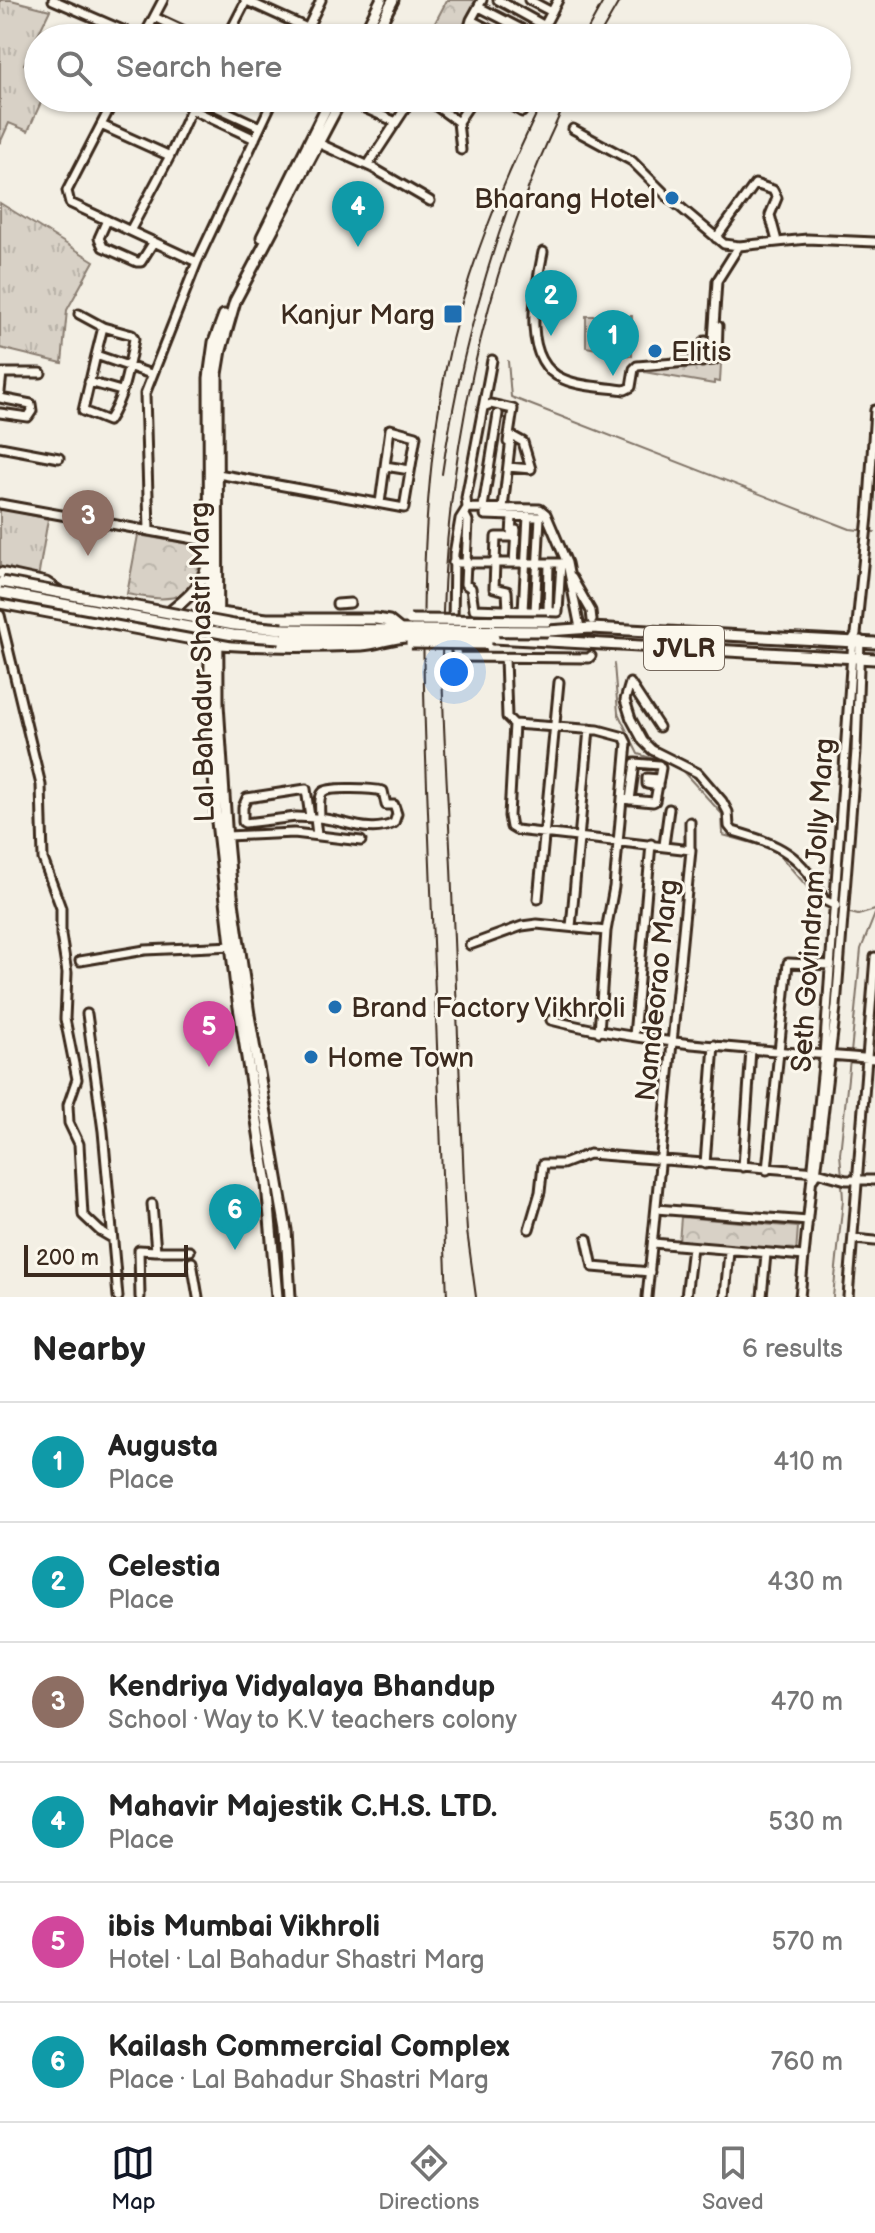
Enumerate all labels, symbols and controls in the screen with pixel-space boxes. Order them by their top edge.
search box [24,24,851,112]
icon: search [52,46,96,90]
text: Search here [116,50,282,86]
pin: 4 [332,181,384,247]
place label: Bharang Hotel [474,183,656,216]
marker: Bharang Hotel [663,189,681,207]
pin: 2 [525,270,577,336]
place label: Kanjur Marg [280,299,435,332]
marker: Kanjur Marg [442,303,464,325]
pin: 1 [587,310,639,376]
place label: Elitis [671,336,731,369]
marker: Elitis [646,342,664,360]
pin: 3 [62,490,114,556]
street label: Lal Bahadur Shastri Marg [183,501,222,823]
road number: JVLR [644,626,724,670]
your location [434,652,474,692]
street label: Seth Govindram Jolly Marg [785,737,842,1073]
street label: Namdeorao Marg [629,877,686,1103]
place label: Brand Factory Vikhroli [351,992,626,1025]
marker: Brand Factory Vikhroli [326,998,344,1016]
pin: 5 [183,1001,235,1067]
place label: Home Town [327,1042,474,1075]
marker: Home Town [302,1048,320,1066]
pin: 6 [209,1184,261,1250]
scale bar [24,1241,188,1277]
text: 200 m [36,1245,99,1272]
text: Nearby [32,1329,146,1370]
text: 6 results [742,1334,843,1365]
text: Augusta [108,1429,218,1465]
text: 1 [53,1447,63,1478]
text: 410 m [773,1447,843,1478]
text: Place [108,1465,174,1496]
text: Celestia [108,1549,221,1585]
text: 2 [50,1567,66,1598]
text: 430 m [767,1567,843,1598]
text: Place [108,1585,174,1616]
text: Kendriya Vidyalaya Bhandup [108,1669,495,1705]
text: 3 [50,1687,66,1718]
text: 470 m [771,1687,843,1718]
text: School · Way to K.V teachers colony [108,1705,517,1736]
text: Mahavir Majestik C.H.S. LTD. [108,1789,497,1825]
text: 4 [50,1807,66,1838]
text: 530 m [768,1807,843,1838]
text: Place [108,1825,174,1856]
text: ibis Mumbai Vikhroli [108,1909,380,1945]
text: 5 [50,1927,66,1958]
text: 570 m [772,1927,843,1958]
text: Hotel · Lal Bahadur Shastri Marg [108,1945,485,1976]
text: Kailash Commercial Complex [108,2029,509,2065]
text: 6 [50,2047,66,2078]
text: 760 m [771,2047,843,2078]
text: Place · Lal Bahadur Shastri Marg [108,2065,489,2096]
tab: Map [111,2141,156,2216]
tab: Directions [378,2141,479,2216]
tab: Saved [702,2141,764,2216]

